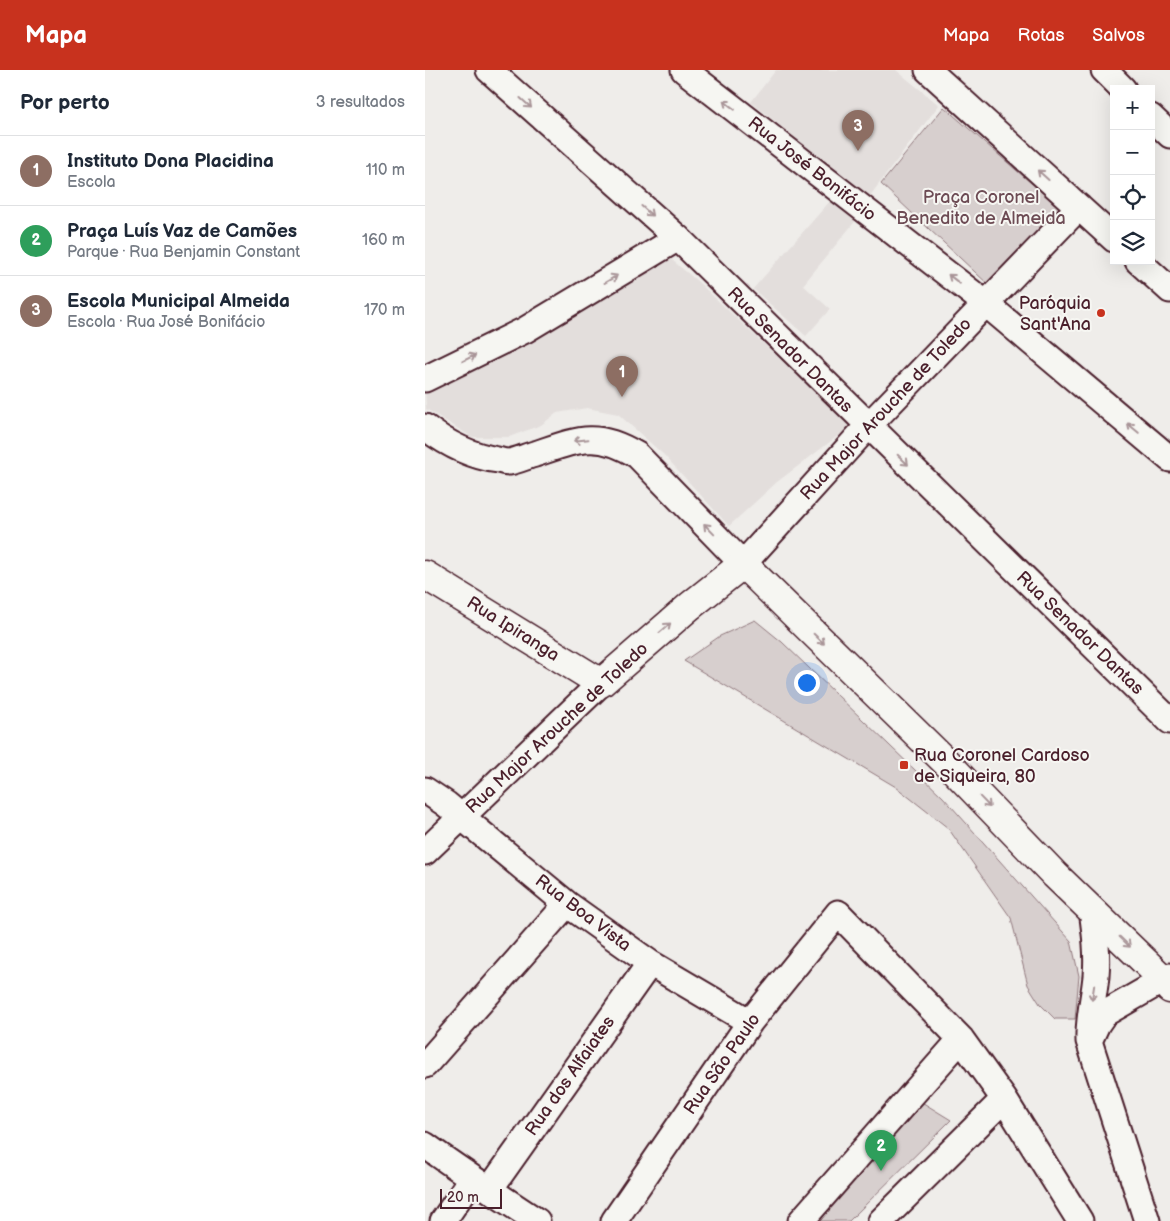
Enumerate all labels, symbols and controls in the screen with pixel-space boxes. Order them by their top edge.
text: Mapa [25,21,87,50]
text: Mapa [943,25,989,46]
text: Rotas [1017,25,1064,46]
text: Salvos [1092,25,1145,46]
map controls [1110,85,1155,265]
button: + [1110,85,1155,130]
text: Por perto [20,90,110,115]
text: 3 resultados [316,93,405,112]
one-way arrow [519,97,532,108]
one-way arrow [723,99,736,110]
pin: 3 [842,110,874,151]
street label: Rua José Bonifácio [744,112,880,226]
button: − [1110,130,1155,175]
text: Instituto Dona Placidina [67,150,274,173]
text: 1 [33,161,39,180]
text: 110 m [366,161,405,180]
one-way arrow [1036,169,1049,180]
text: Escola [67,173,116,192]
button: locate [1110,175,1155,220]
park label: Praça Coronel Benedito de Almeida [896,187,1066,229]
one-way arrow [640,205,653,217]
text: Praça Luís Vaz de Camões [67,220,297,243]
button: layers [1110,220,1155,265]
text: 2 [31,231,41,250]
text: 160 m [362,231,405,250]
text: Parque · Rua Benjamin Constant [67,243,300,262]
one-way arrow [604,274,618,284]
one-way arrow [947,274,961,284]
street label: Rua Senador Dantas [723,283,857,417]
text: Escola Municipal Almeida [67,290,290,313]
place label: Paróquia Sant'Ana [1019,293,1091,335]
text: 3 [31,301,41,320]
text: 170 m [364,301,405,320]
marker: Paróquia Sant'Ana [1095,307,1107,319]
text: Escola · Rua José Bonifácio [67,313,265,332]
street label: Rua Major Arouche de Toledo [796,314,976,504]
one-way arrow [461,352,476,362]
pin: 1 [606,356,638,397]
one-way arrow [1126,422,1139,434]
one-way arrow [574,435,590,445]
one-way arrow [897,454,909,466]
one-way arrow [703,522,715,535]
street label: Rua Senador Dantas [1012,567,1148,699]
street label: Rua Ipiranga [463,592,563,666]
one-way arrow [658,622,671,634]
one-way arrow [813,633,826,645]
street label: Rua Major Arouche de Toledo [462,638,652,818]
your location [794,670,820,696]
place label: Rua Coronel Cardoso de Siqueira, 80 [914,745,1090,787]
marker: Rua Coronel Cardoso de Siqueira, 80 [898,759,910,771]
one-way arrow [979,796,991,808]
street label: Rua Boa Vista [531,870,635,956]
one-way arrow [1118,935,1130,947]
one-way arrow [1088,985,1098,1001]
street label: Rua São Paulo [679,1009,765,1119]
street label: Rua dos Alfaiates [521,1012,619,1140]
pin: 2 [865,1130,897,1171]
scale bar [440,1186,503,1209]
text: 20 m [447,1189,479,1206]

